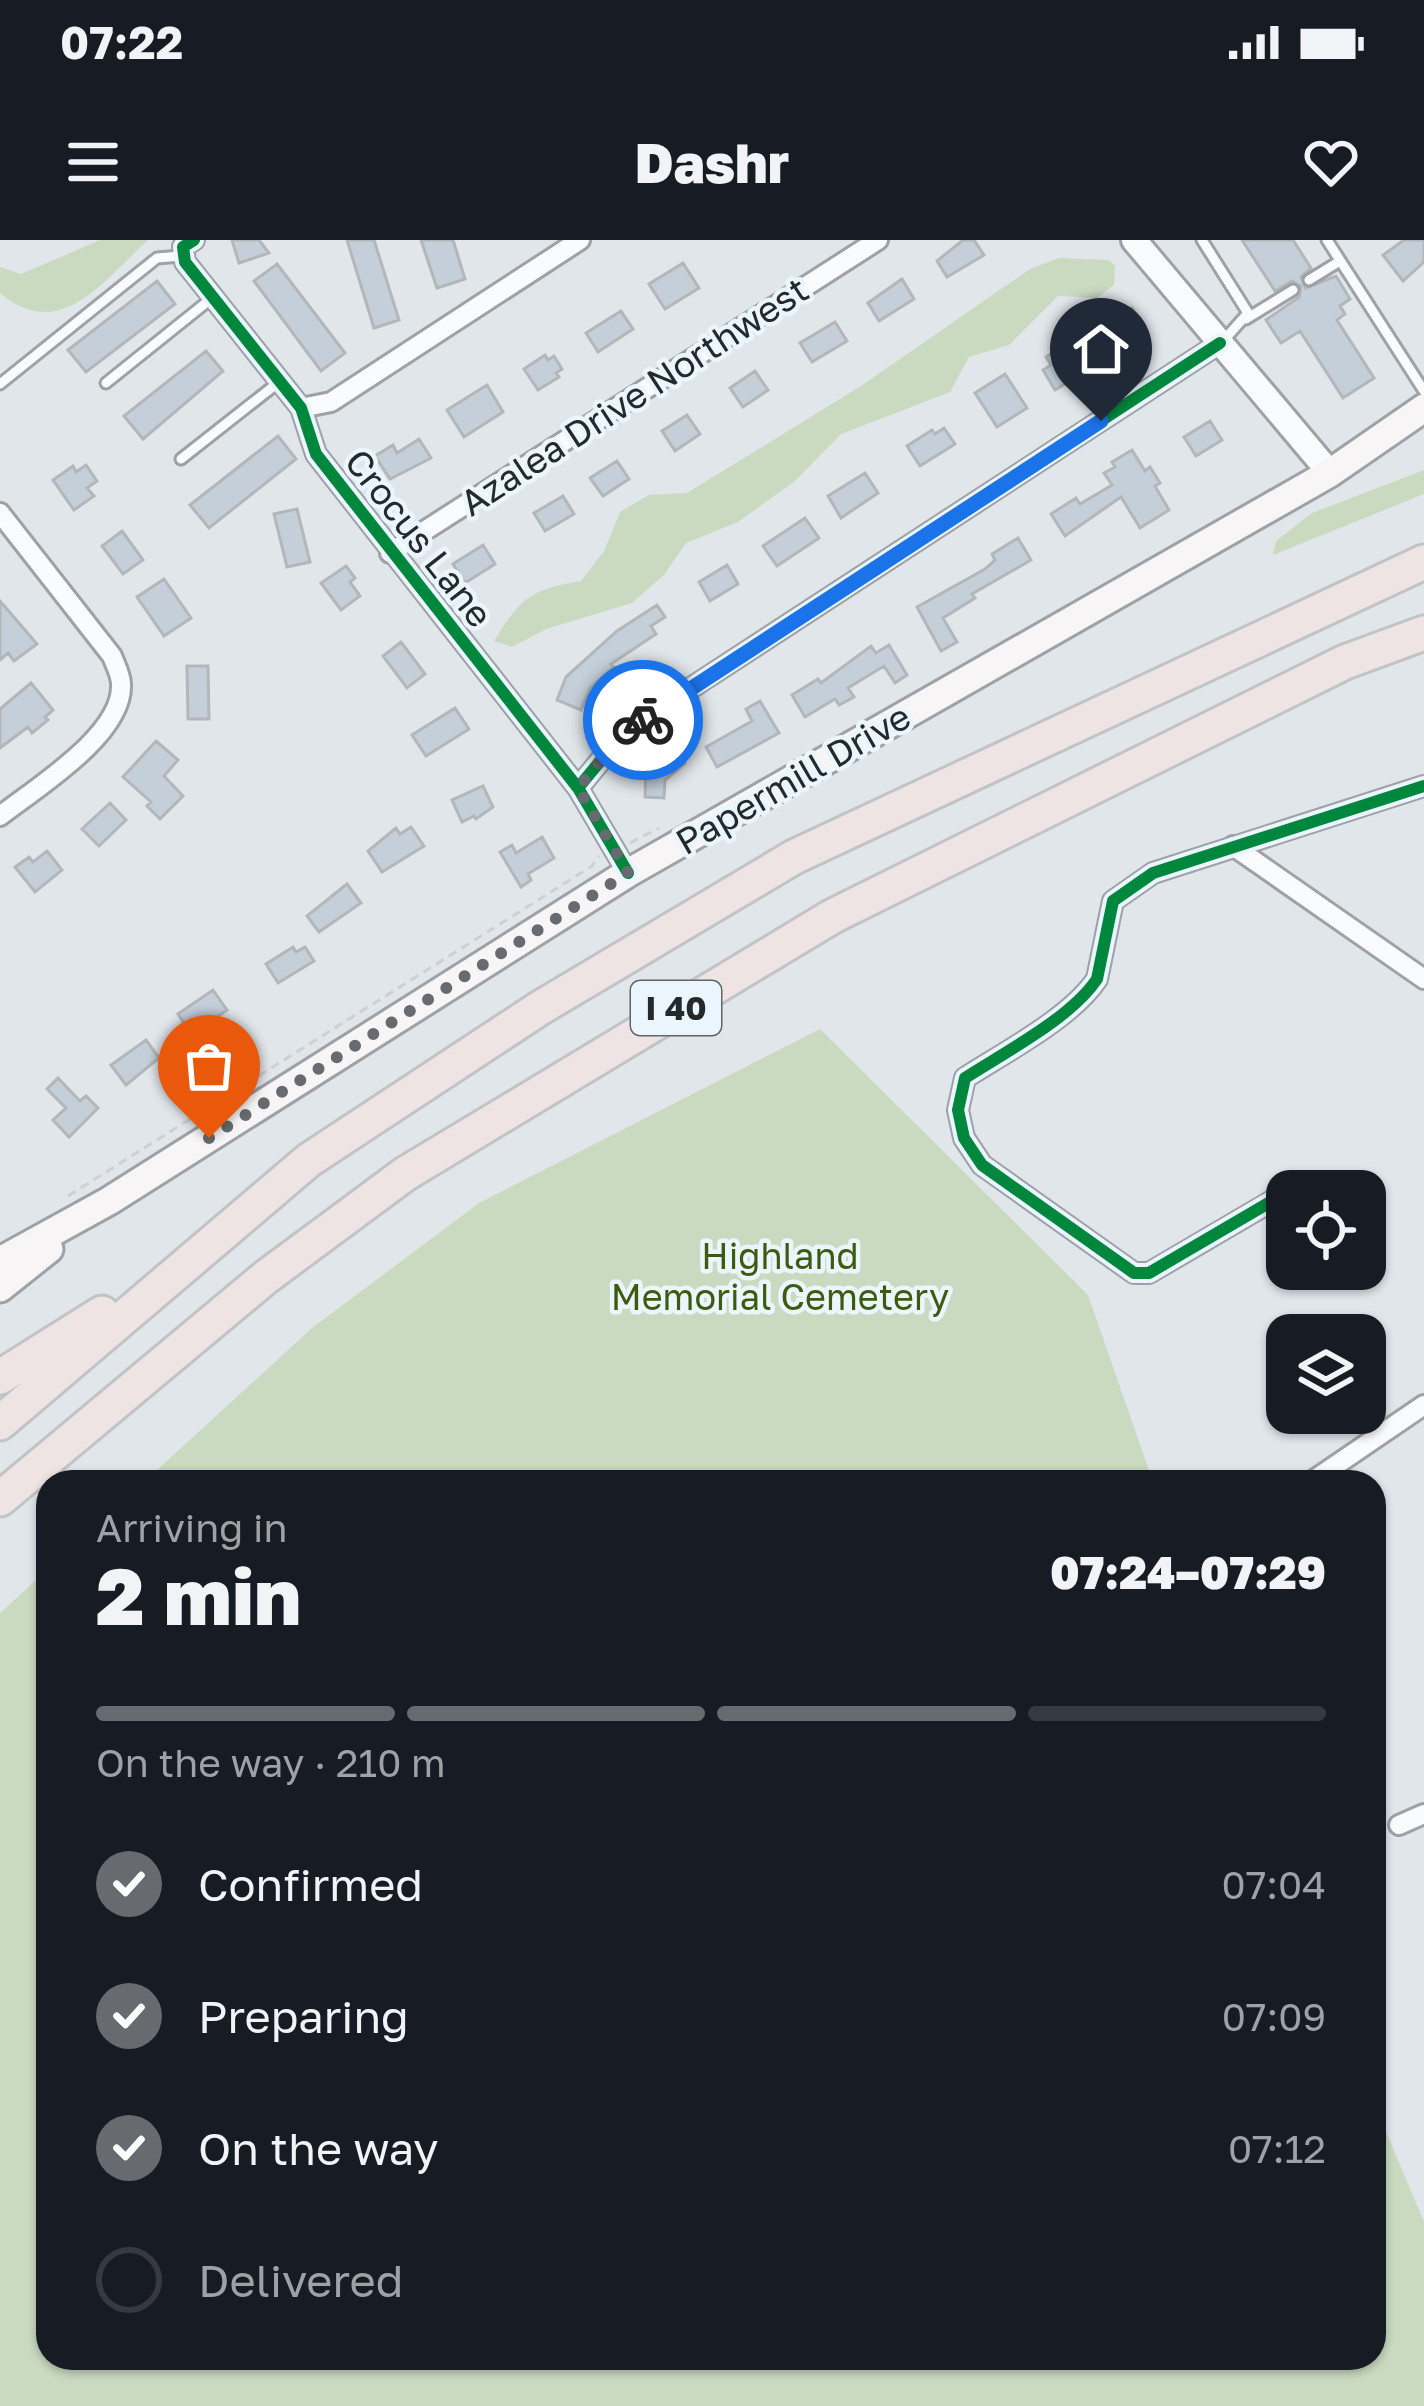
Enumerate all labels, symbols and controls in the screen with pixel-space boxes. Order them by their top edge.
text: 07:22 [60,15,183,69]
icon: menu [60,129,126,195]
icon: heart [1298,129,1364,195]
text: Dashr [635,130,789,195]
street label: Azalea Drive Northwest [452,267,816,524]
pin [1050,298,1152,421]
icon: home [1068,316,1134,382]
street label: Crocus Lane [337,440,502,635]
courier [583,660,703,780]
icon: bike [610,687,676,753]
street label: Papermill Drive [668,694,918,863]
road number: I 40 [631,981,721,1035]
pin [158,1015,260,1138]
icon: bag [176,1033,242,1099]
map controls [1266,1170,1386,1434]
button: locate [1266,1170,1386,1290]
park label: Highland Memorial Cemetery [611,1234,949,1318]
button: layers [1266,1314,1386,1434]
text: Arriving in [96,1504,287,1551]
text: 07:24–07:29 [1050,1545,1326,1599]
text: 2 min [96,1549,301,1642]
text: On the way · 210 m [96,1739,446,1786]
icon: check [96,1851,162,1917]
text: Confirmed [198,1857,423,1911]
text: 07:04 [1221,1861,1326,1908]
icon: check [96,1983,162,2049]
text: Preparing [198,1989,409,2043]
text: 07:09 [1222,1993,1326,2040]
icon: check [96,2115,162,2181]
text: On the way [198,2121,439,2175]
text: 07:12 [1228,2125,1326,2172]
text: Delivered [198,2253,403,2307]

